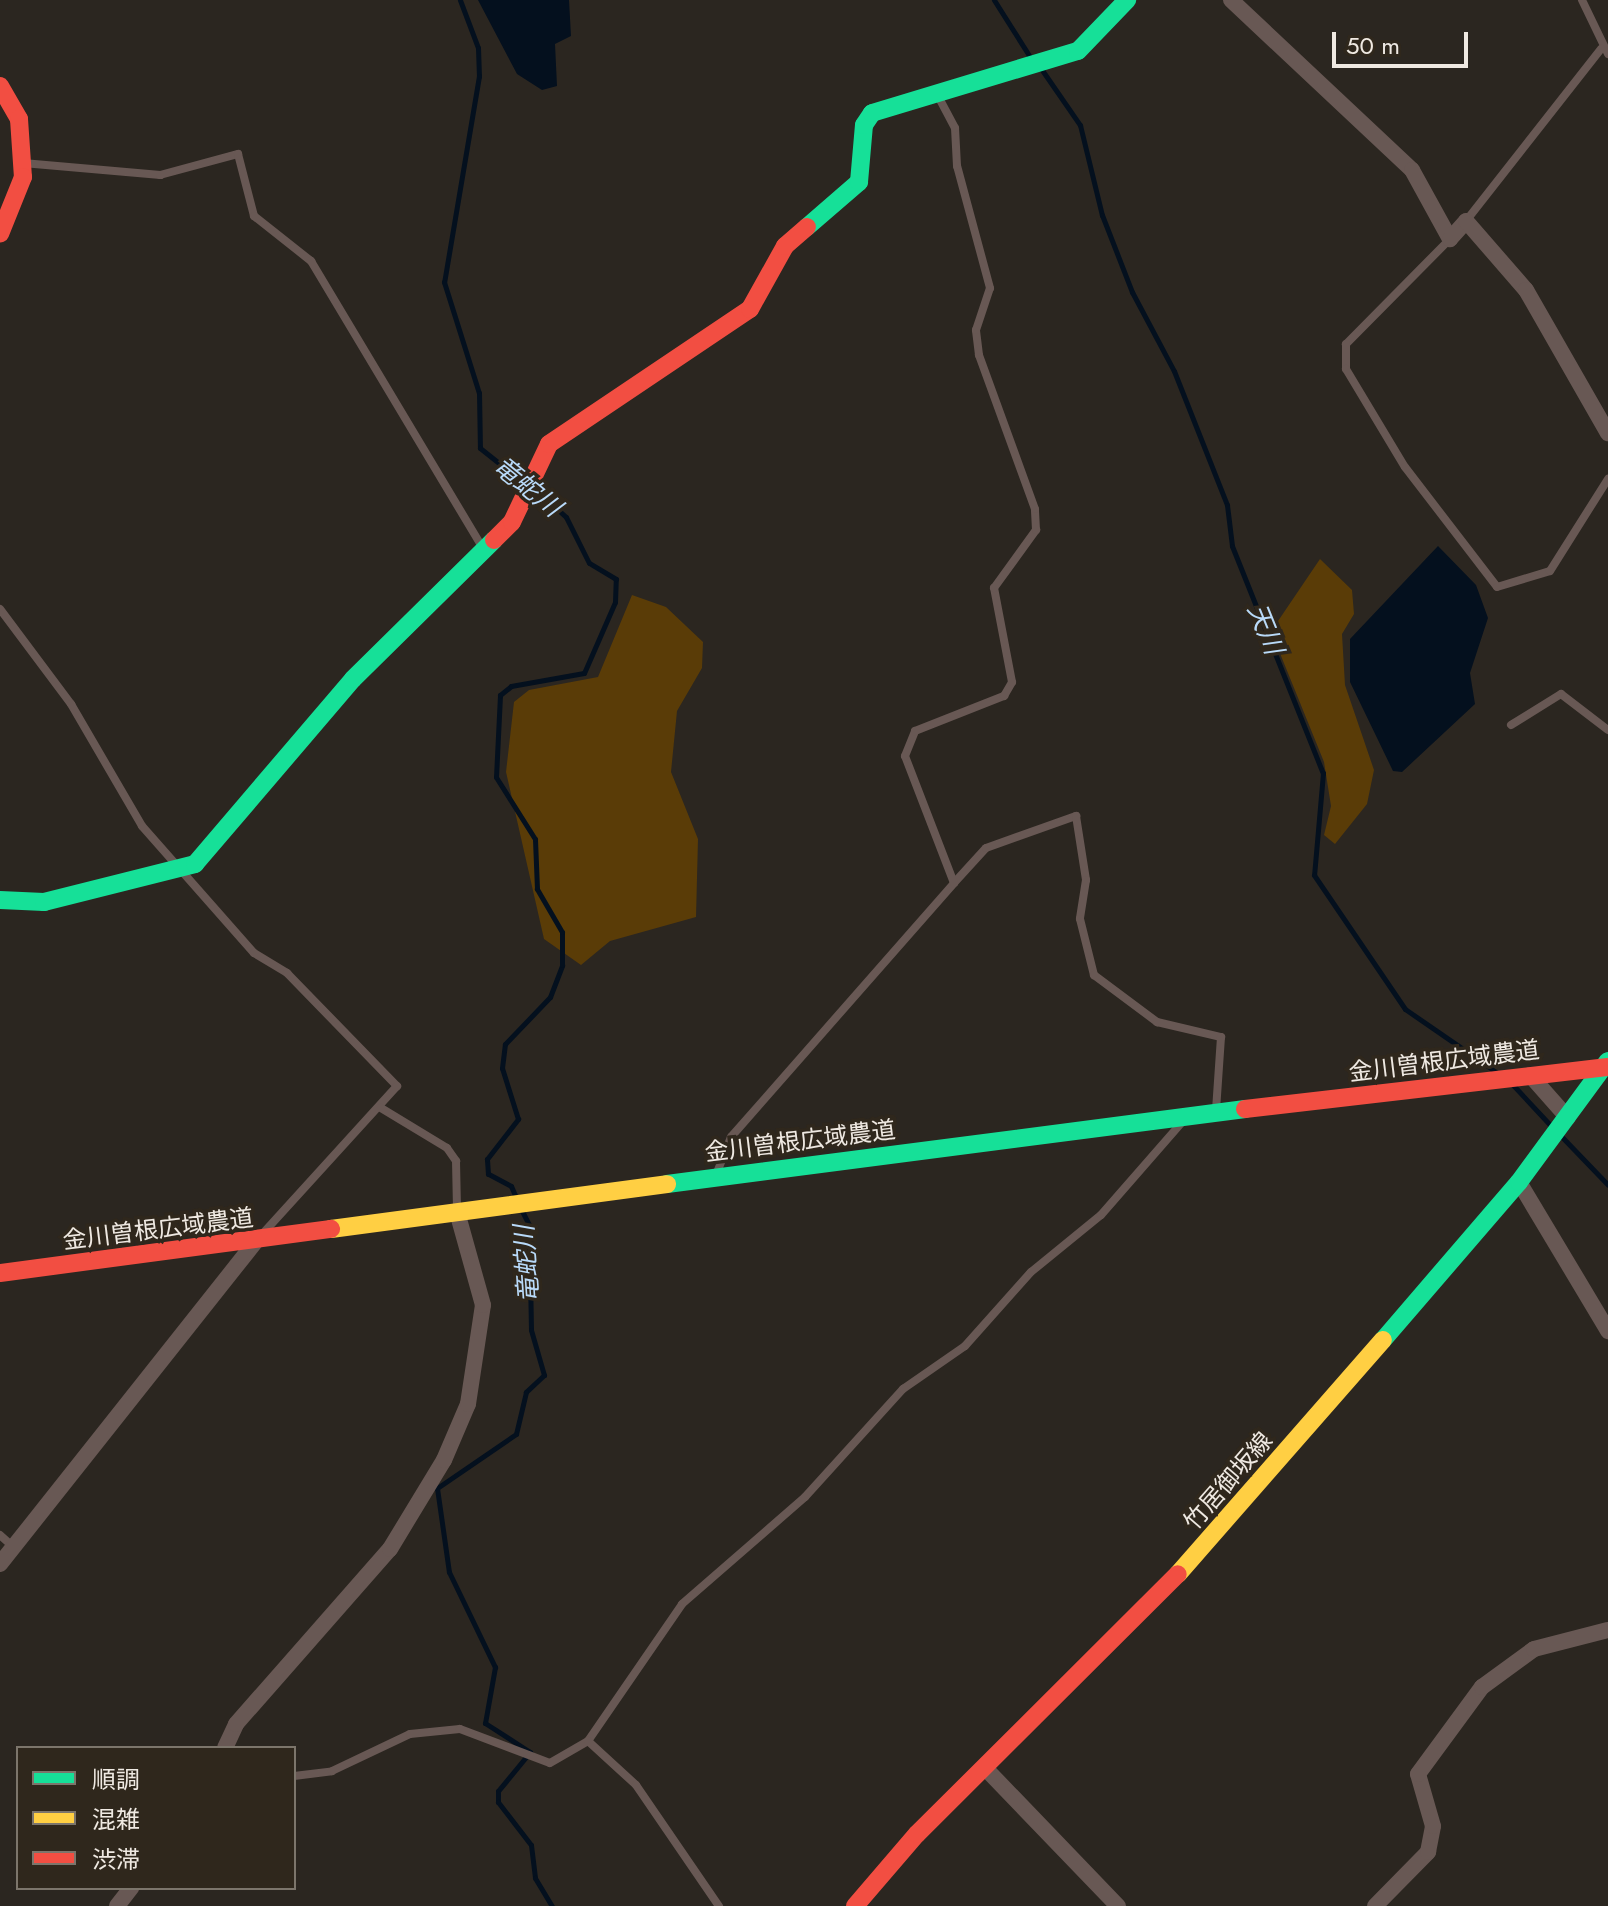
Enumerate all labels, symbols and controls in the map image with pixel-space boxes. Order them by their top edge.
scale bar [1336,16,1472,66]
text: 50 m [1346,28,1400,63]
water label: 竜蛇川 [487,450,567,524]
water label: 天川 [1241,599,1289,659]
street label: 金川曽根広域農道 [1347,1035,1541,1087]
street label: 金川曽根広域農道 [703,1115,897,1167]
street label: 金川曽根広域農道 [61,1203,255,1255]
water label: 竜蛇川 [509,1224,545,1304]
street label: 竹居御坂線 [1178,1426,1278,1536]
legend [16,1746,296,1890]
text: 順調 [92,1762,140,1797]
text: 混雑 [92,1802,140,1837]
text: 渋滞 [92,1842,140,1877]

